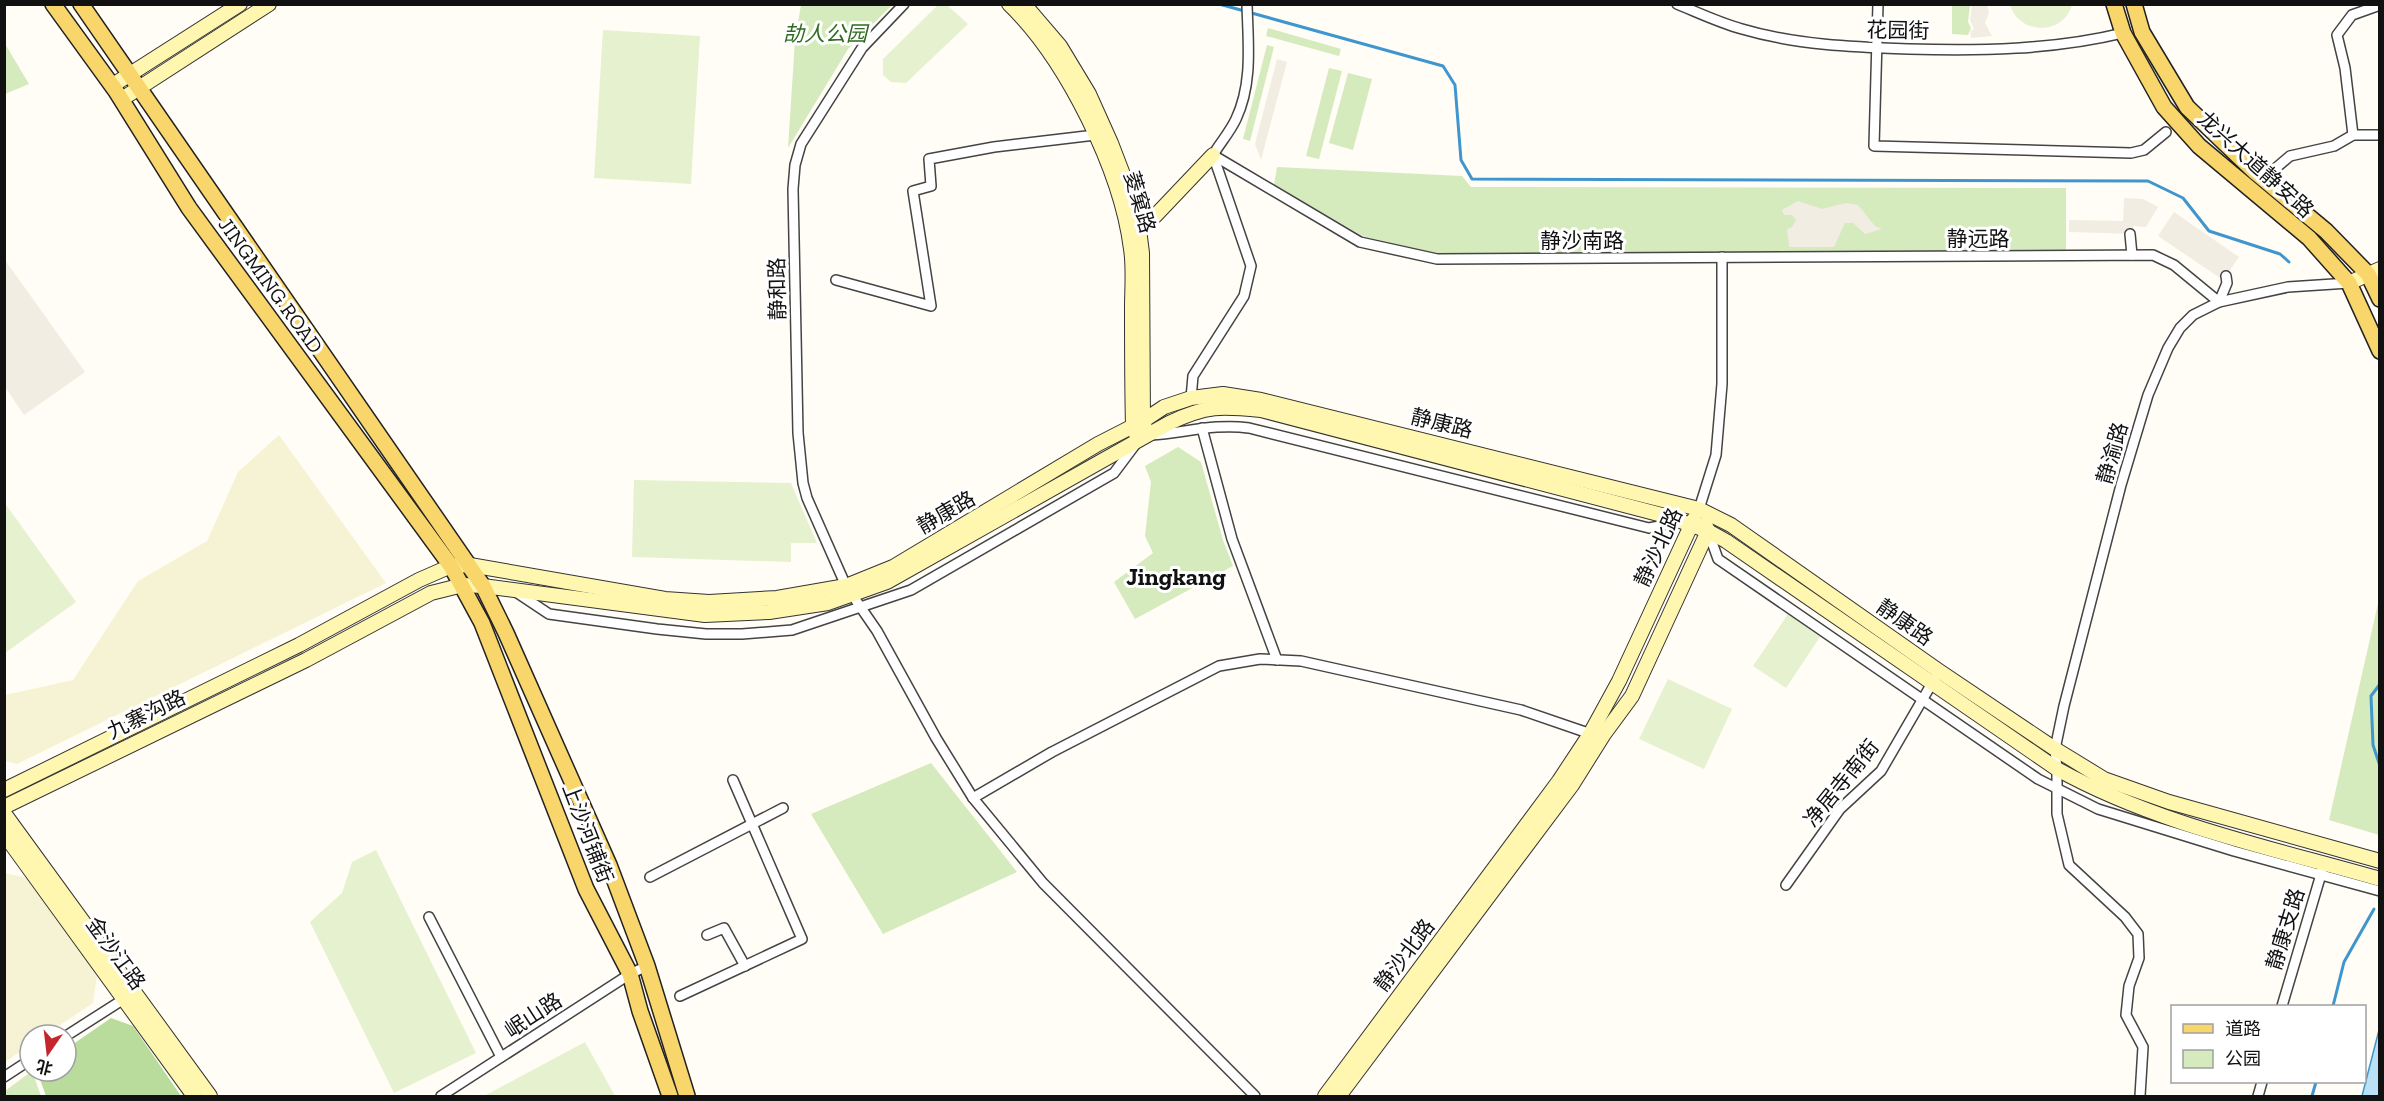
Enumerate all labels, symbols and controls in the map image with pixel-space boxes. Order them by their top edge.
street label: 花园街 [1866,17,1930,43]
park label: 劼人公园 [783,21,870,46]
street label: 龙兴大道静安路 [2193,106,2319,222]
street label: 菱窠路 [1119,168,1161,236]
street label: JINGMING ROAD [213,212,329,358]
street label: 静远路 [1947,226,2010,251]
street label: 静沙南路 [1540,228,1624,253]
street label: 静和路 [764,257,790,321]
street label: 静康路 [1408,403,1476,443]
street label: 静渝路 [2091,419,2133,487]
street label: 静康路 [912,485,980,539]
street label: 静沙北路 [1629,504,1687,590]
district label: Jingkang [1126,562,1226,591]
street label: 静康路 [1872,594,1938,650]
street label: 九寨沟路 [103,684,189,744]
street label: 净居寺南街 [1798,734,1884,832]
street label: 上沙河铺街 [558,780,618,886]
street label: 静康支路 [2261,885,2309,973]
street label: 金沙江路 [81,912,151,994]
street label: 静沙北路 [1369,914,1439,996]
street label: 岷山路 [500,987,566,1043]
legend [2171,1005,2366,1083]
text: 道路 [2225,1018,2261,1040]
north arrow [18,1023,78,1083]
text: 公园 [2225,1048,2261,1070]
text: 北 [34,1056,55,1078]

